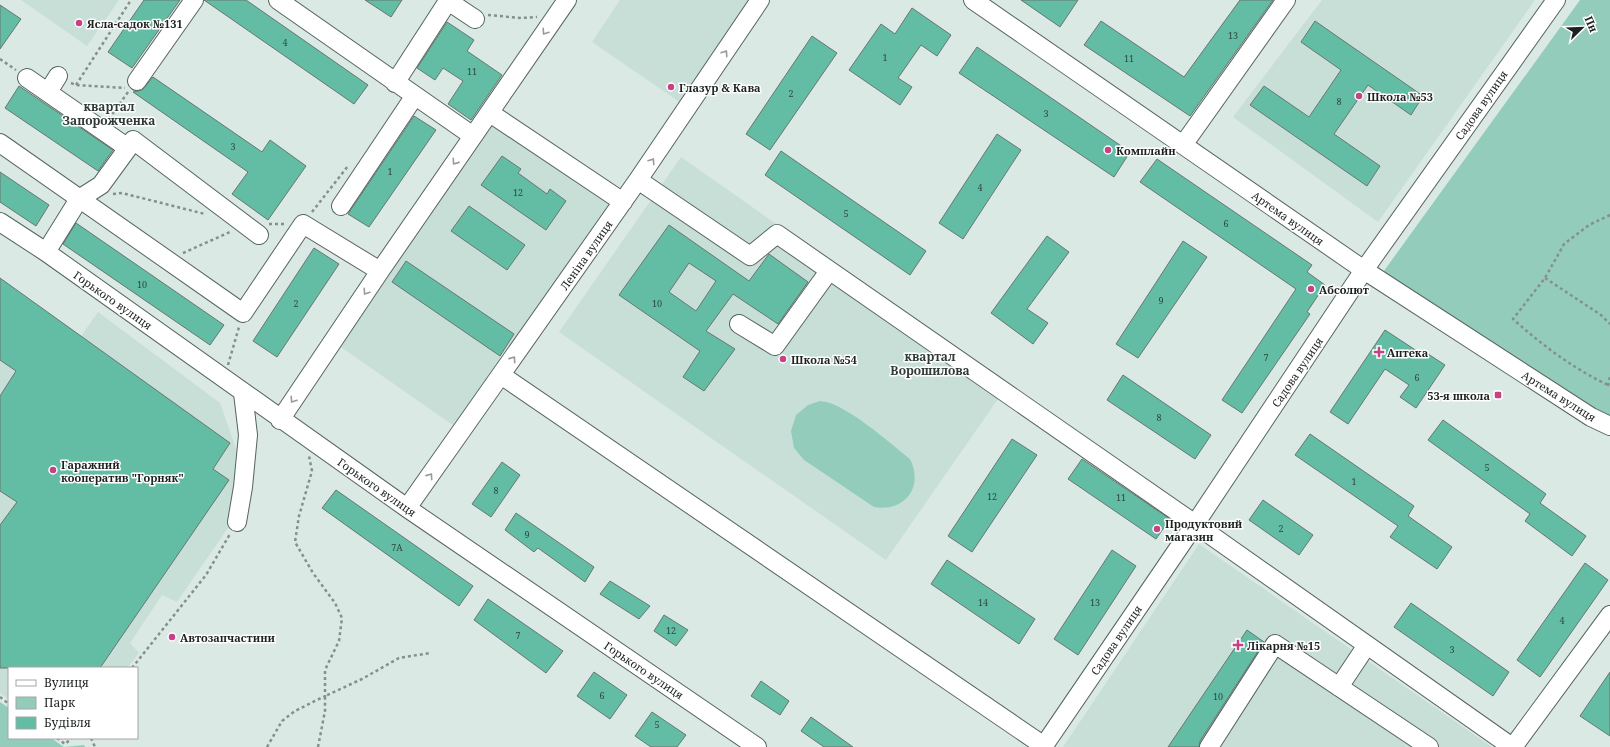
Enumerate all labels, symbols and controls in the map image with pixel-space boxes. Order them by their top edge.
north arrow [1562,8,1602,48]
text: Пн [1582,13,1602,35]
place label: Ясла-садок №131 [86,16,183,31]
marker: Ясла-садок №131 [74,18,84,28]
one-way arrow [542,28,550,35]
house number: 13 [1228,29,1238,42]
house number: 4 [282,36,288,49]
one-way arrow [720,50,727,57]
house number: 1 [882,51,888,64]
house number: 11 [1124,52,1134,65]
house number: 11 [467,65,477,78]
street label: Садова вулиця [1452,67,1510,143]
place label: Глазур & Кава [679,80,761,95]
marker: Глазур & Кава [666,82,676,92]
house number: 2 [788,87,794,100]
place label: Школа №53 [1367,89,1433,104]
marker: Школа №53 [1354,91,1364,101]
house number: 8 [1336,95,1342,108]
district label: квартал Запорожченка [63,98,155,129]
house number: 3 [1043,107,1049,120]
house number: 3 [230,140,236,153]
place label: Комплайн [1116,143,1176,158]
marker: Комплайн [1103,145,1113,155]
one-way arrow [452,158,460,165]
one-way arrow [647,158,654,165]
house number: 1 [387,165,393,178]
house number: 4 [977,181,983,194]
house number: 12 [513,186,523,199]
street label: Артема вулиця [1249,188,1327,248]
house number: 5 [843,207,849,220]
street label: Леніна вулиця [556,217,616,293]
house number: 6 [1223,217,1229,230]
street label: Горького вулиця [71,267,155,333]
house number: 10 [137,278,147,291]
place label: Абсолют [1319,282,1369,297]
marker: Абсолют [1306,284,1316,294]
one-way arrow [364,288,371,295]
house number: 9 [1158,294,1164,307]
house number: 2 [293,297,299,310]
house number: 10 [652,297,662,310]
street label: Садова вулиця [1268,334,1326,410]
place label: Аптека [1387,345,1429,360]
marker: Аптека [1374,347,1384,357]
district label: квартал Ворошилова [890,348,970,379]
house number: 7 [1263,351,1269,364]
place label: Школа №54 [791,352,857,367]
marker: Школа №54 [778,354,788,364]
one-way arrow [508,356,515,363]
street label: Артема вулиця [1519,367,1599,425]
house number: 6 [1414,371,1420,384]
place label: 53-я школа [1427,388,1490,403]
marker: 53-я школа [1493,390,1503,400]
one-way arrow [291,396,298,403]
house number: 8 [1156,411,1162,424]
street label: Горького вулиця [335,454,419,520]
place label: Гаражний кооператив "Горняк" [61,457,184,485]
house number: 5 [1484,461,1490,474]
marker: Гаражний кооператив "Горняк" [48,465,58,475]
one-way arrow [425,474,432,481]
house number: 1 [1351,475,1357,488]
house number: 8 [493,484,499,497]
house number: 12 [987,490,997,503]
house number: 11 [1116,491,1126,504]
place label: Продуктовий магазин [1165,516,1243,544]
house number: 2 [1278,522,1284,535]
marker: Продуктовий магазин [1152,524,1162,534]
house number: 9 [524,528,530,541]
house number: 7А [391,541,403,554]
house number: 14 [978,596,988,609]
house number: 13 [1090,596,1100,609]
street label: Садова вулиця [1087,602,1145,678]
house number: 4 [1559,614,1565,627]
house number: 12 [666,624,676,637]
house number: 7 [515,629,521,642]
place label: Автозапчастини [180,630,276,645]
marker: Автозапчастини [167,632,177,642]
street label: Горького вулиця [601,638,687,702]
place label: Лікарня №15 [1247,638,1320,653]
marker: Лікарня №15 [1232,639,1244,651]
house number: 3 [1449,643,1455,656]
legend [8,667,138,739]
text: Вулиця [44,674,89,691]
house number: 6 [599,689,605,702]
house number: 10 [1213,690,1223,703]
text: Парк [44,694,76,711]
text: Будівля [44,714,91,731]
house number: 5 [654,718,660,731]

